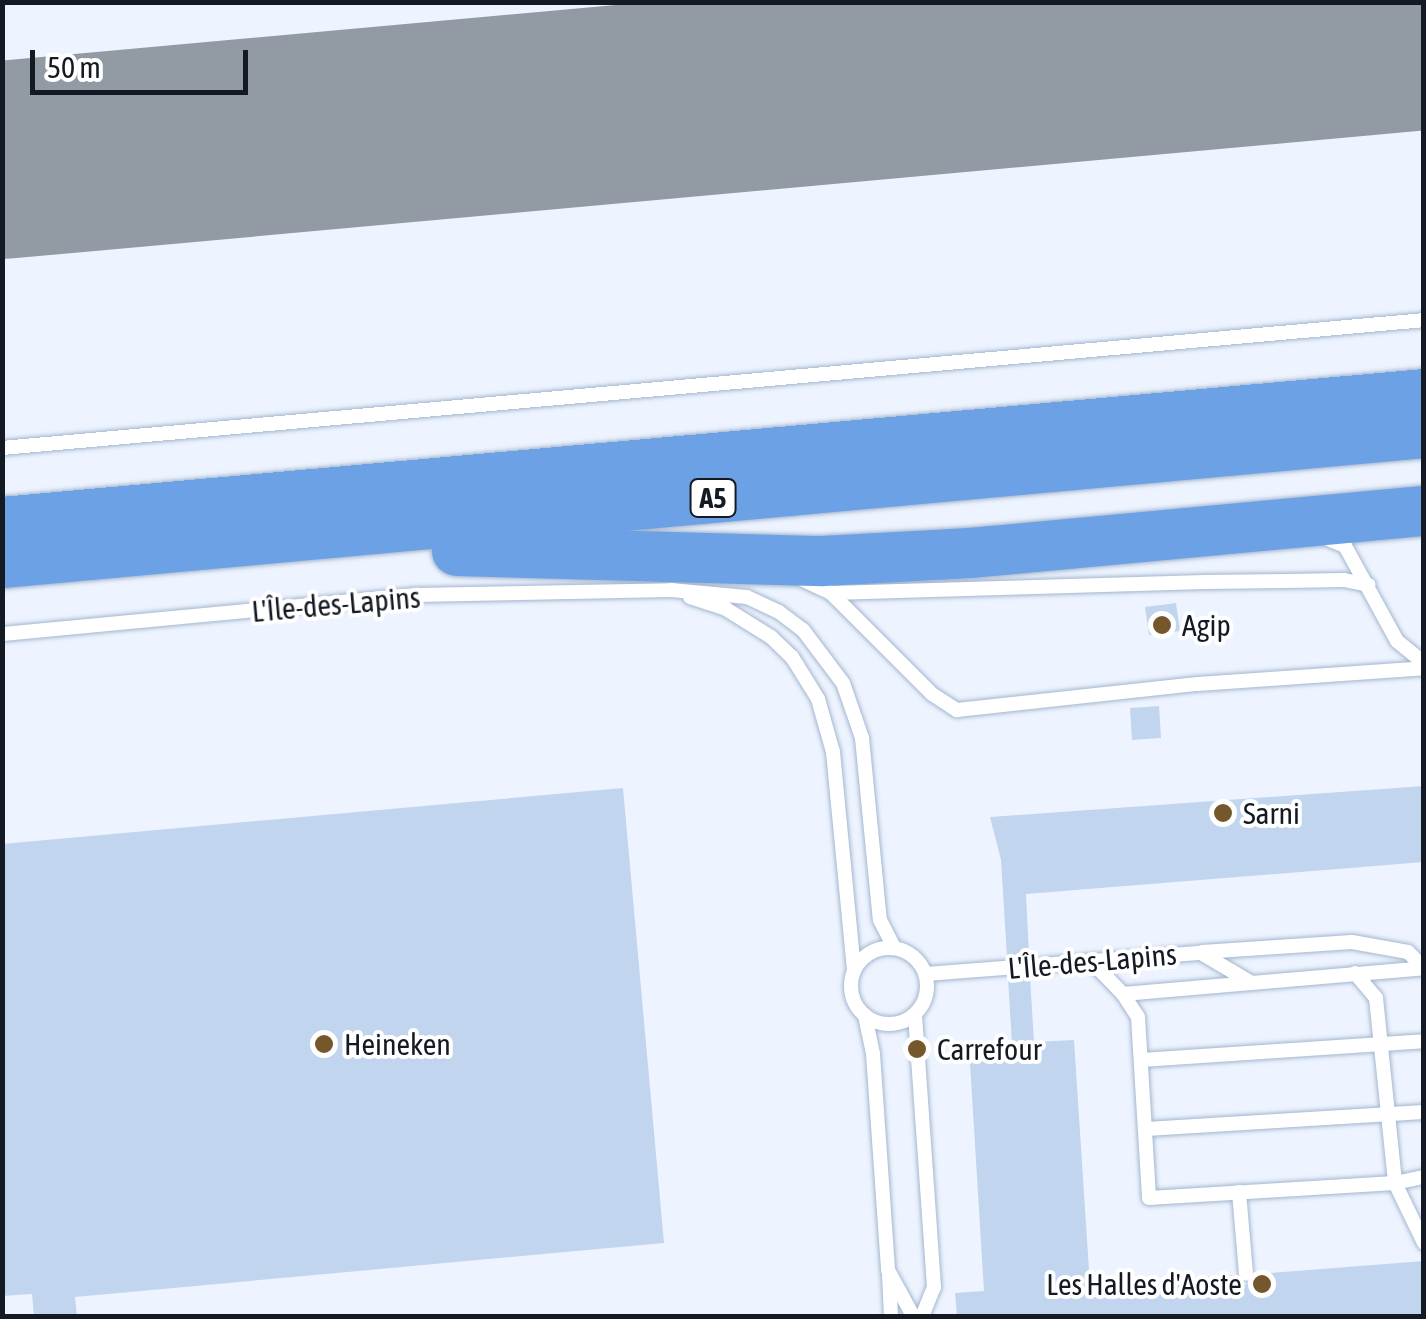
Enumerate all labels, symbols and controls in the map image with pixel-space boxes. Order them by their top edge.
scale bar [35,30,252,92]
text: 50 m [47,50,101,84]
road number: A5 [688,475,738,521]
street label: L'Île-des-Lapins [250,579,422,629]
place label: Agip [1182,607,1231,643]
marker: Agip [1151,614,1173,636]
place label: Sarni [1243,795,1300,831]
marker: Sarni [1212,802,1234,824]
street label: L'Île-des-Lapins [1006,936,1178,986]
place label: Heineken [344,1026,451,1062]
place label: Carrefour [937,1031,1041,1067]
marker: Heineken [313,1033,335,1055]
marker: Carrefour [906,1038,928,1060]
place label: Les Halles d'Aoste [1046,1266,1242,1302]
marker: Les Halles d'Aoste [1251,1273,1273,1295]

